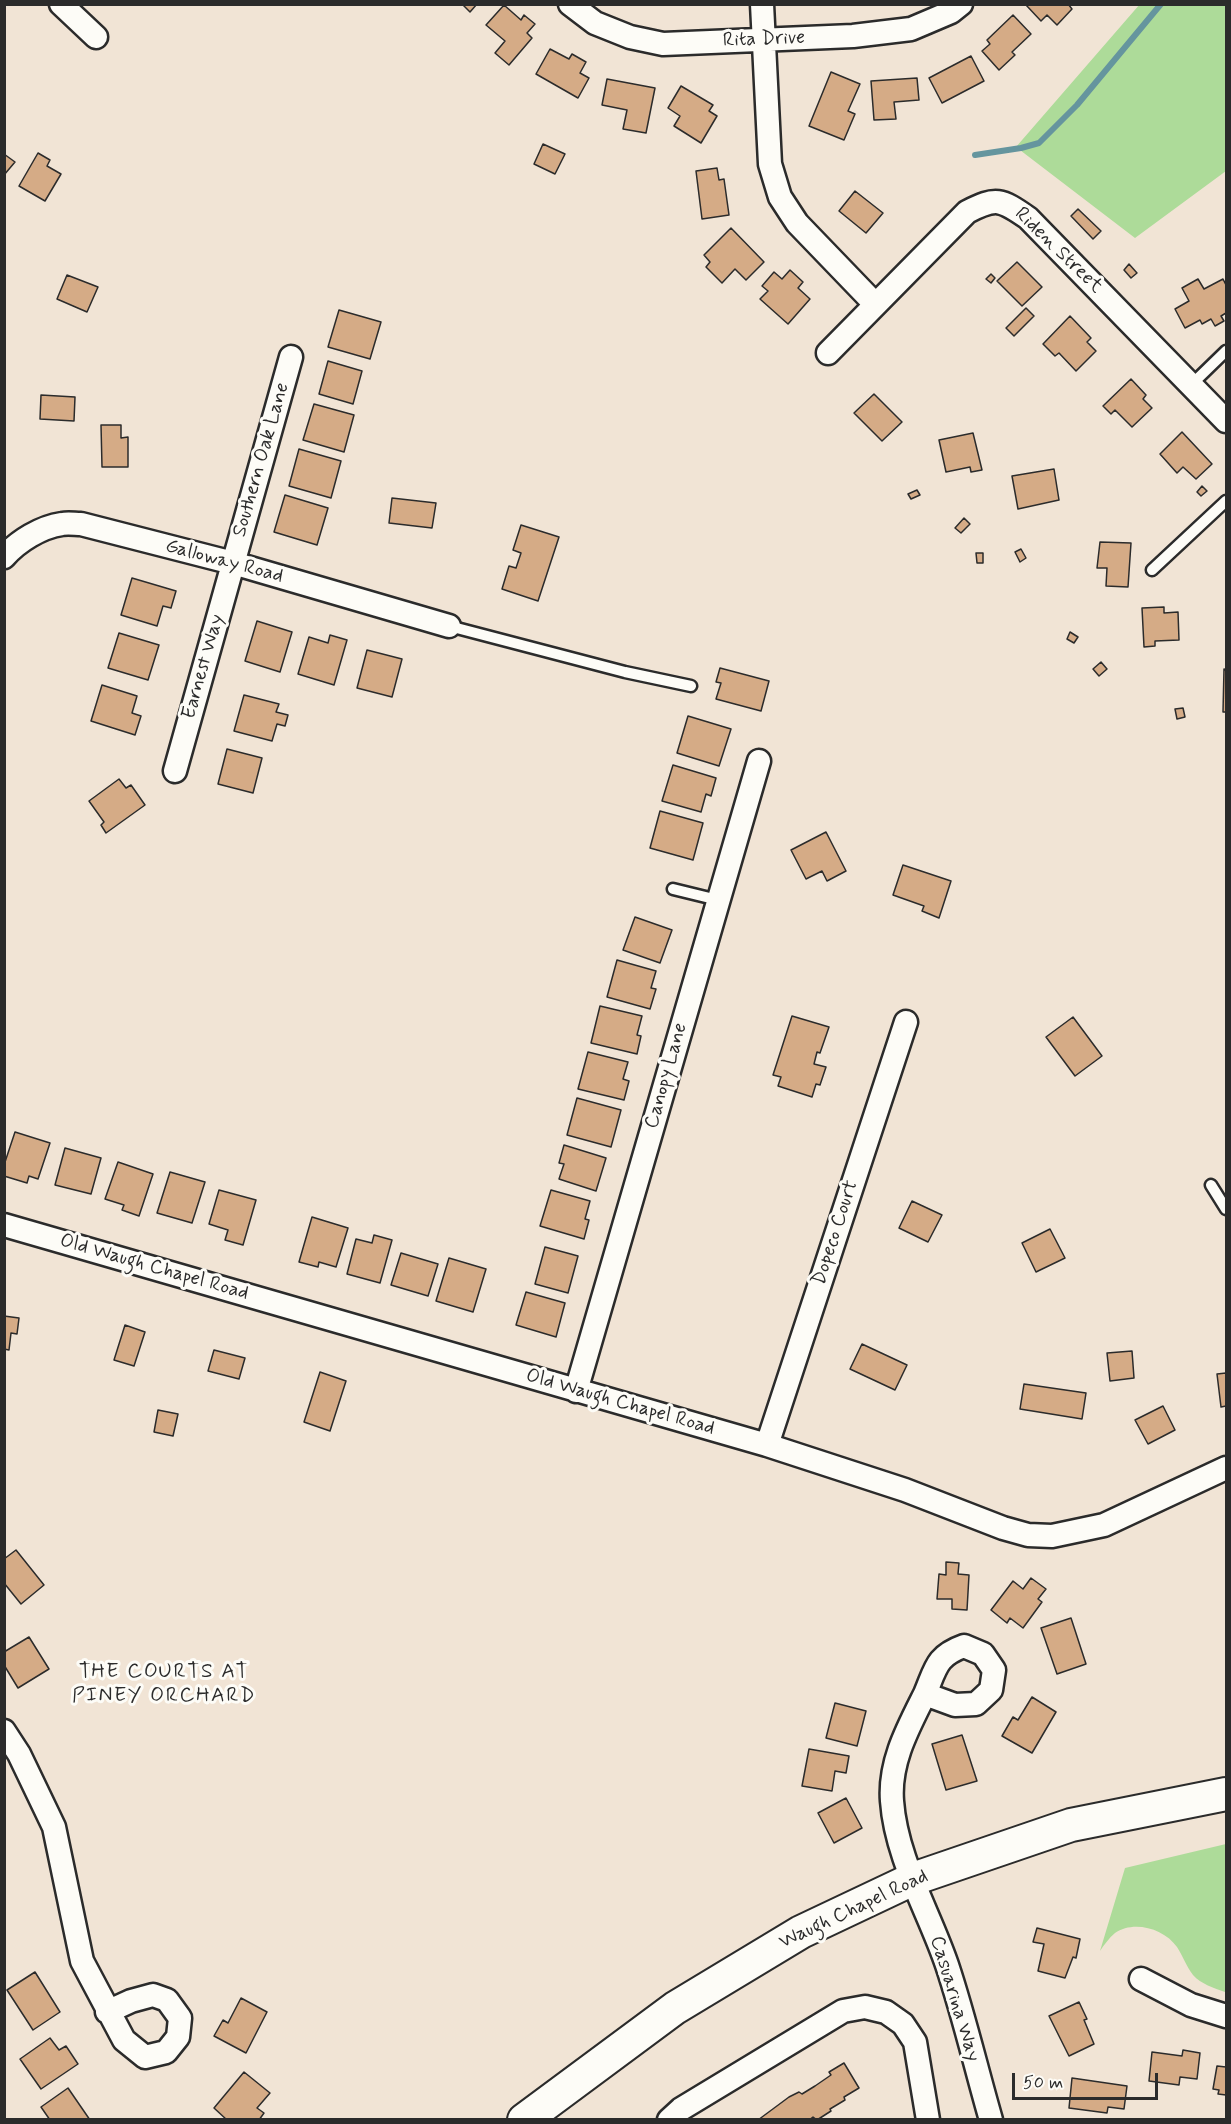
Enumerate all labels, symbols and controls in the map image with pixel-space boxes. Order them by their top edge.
street label: Rita Drive [722,27,806,53]
street label: Riden Street [1009,203,1107,299]
street label: Southern Oak Lane [228,380,296,540]
street label: Galloway Road [162,535,286,589]
street label: Earnest Way [178,612,230,722]
street label: Canopy Lane [640,1020,694,1132]
street label: Dopeco Court [808,1177,864,1289]
street label: Old Waugh Chapel Road [57,1230,251,1306]
street label: Old Waugh Chapel Road [523,1365,717,1441]
district label: THE COURTS AT PINEY ORCHARD [74,1660,254,1710]
street label: Waugh Chapel Road [776,1865,932,1955]
street label: Casuarina Way [923,1933,985,2065]
scale bar [1015,2061,1160,2099]
text: 50 m [1023,2071,1063,2095]

